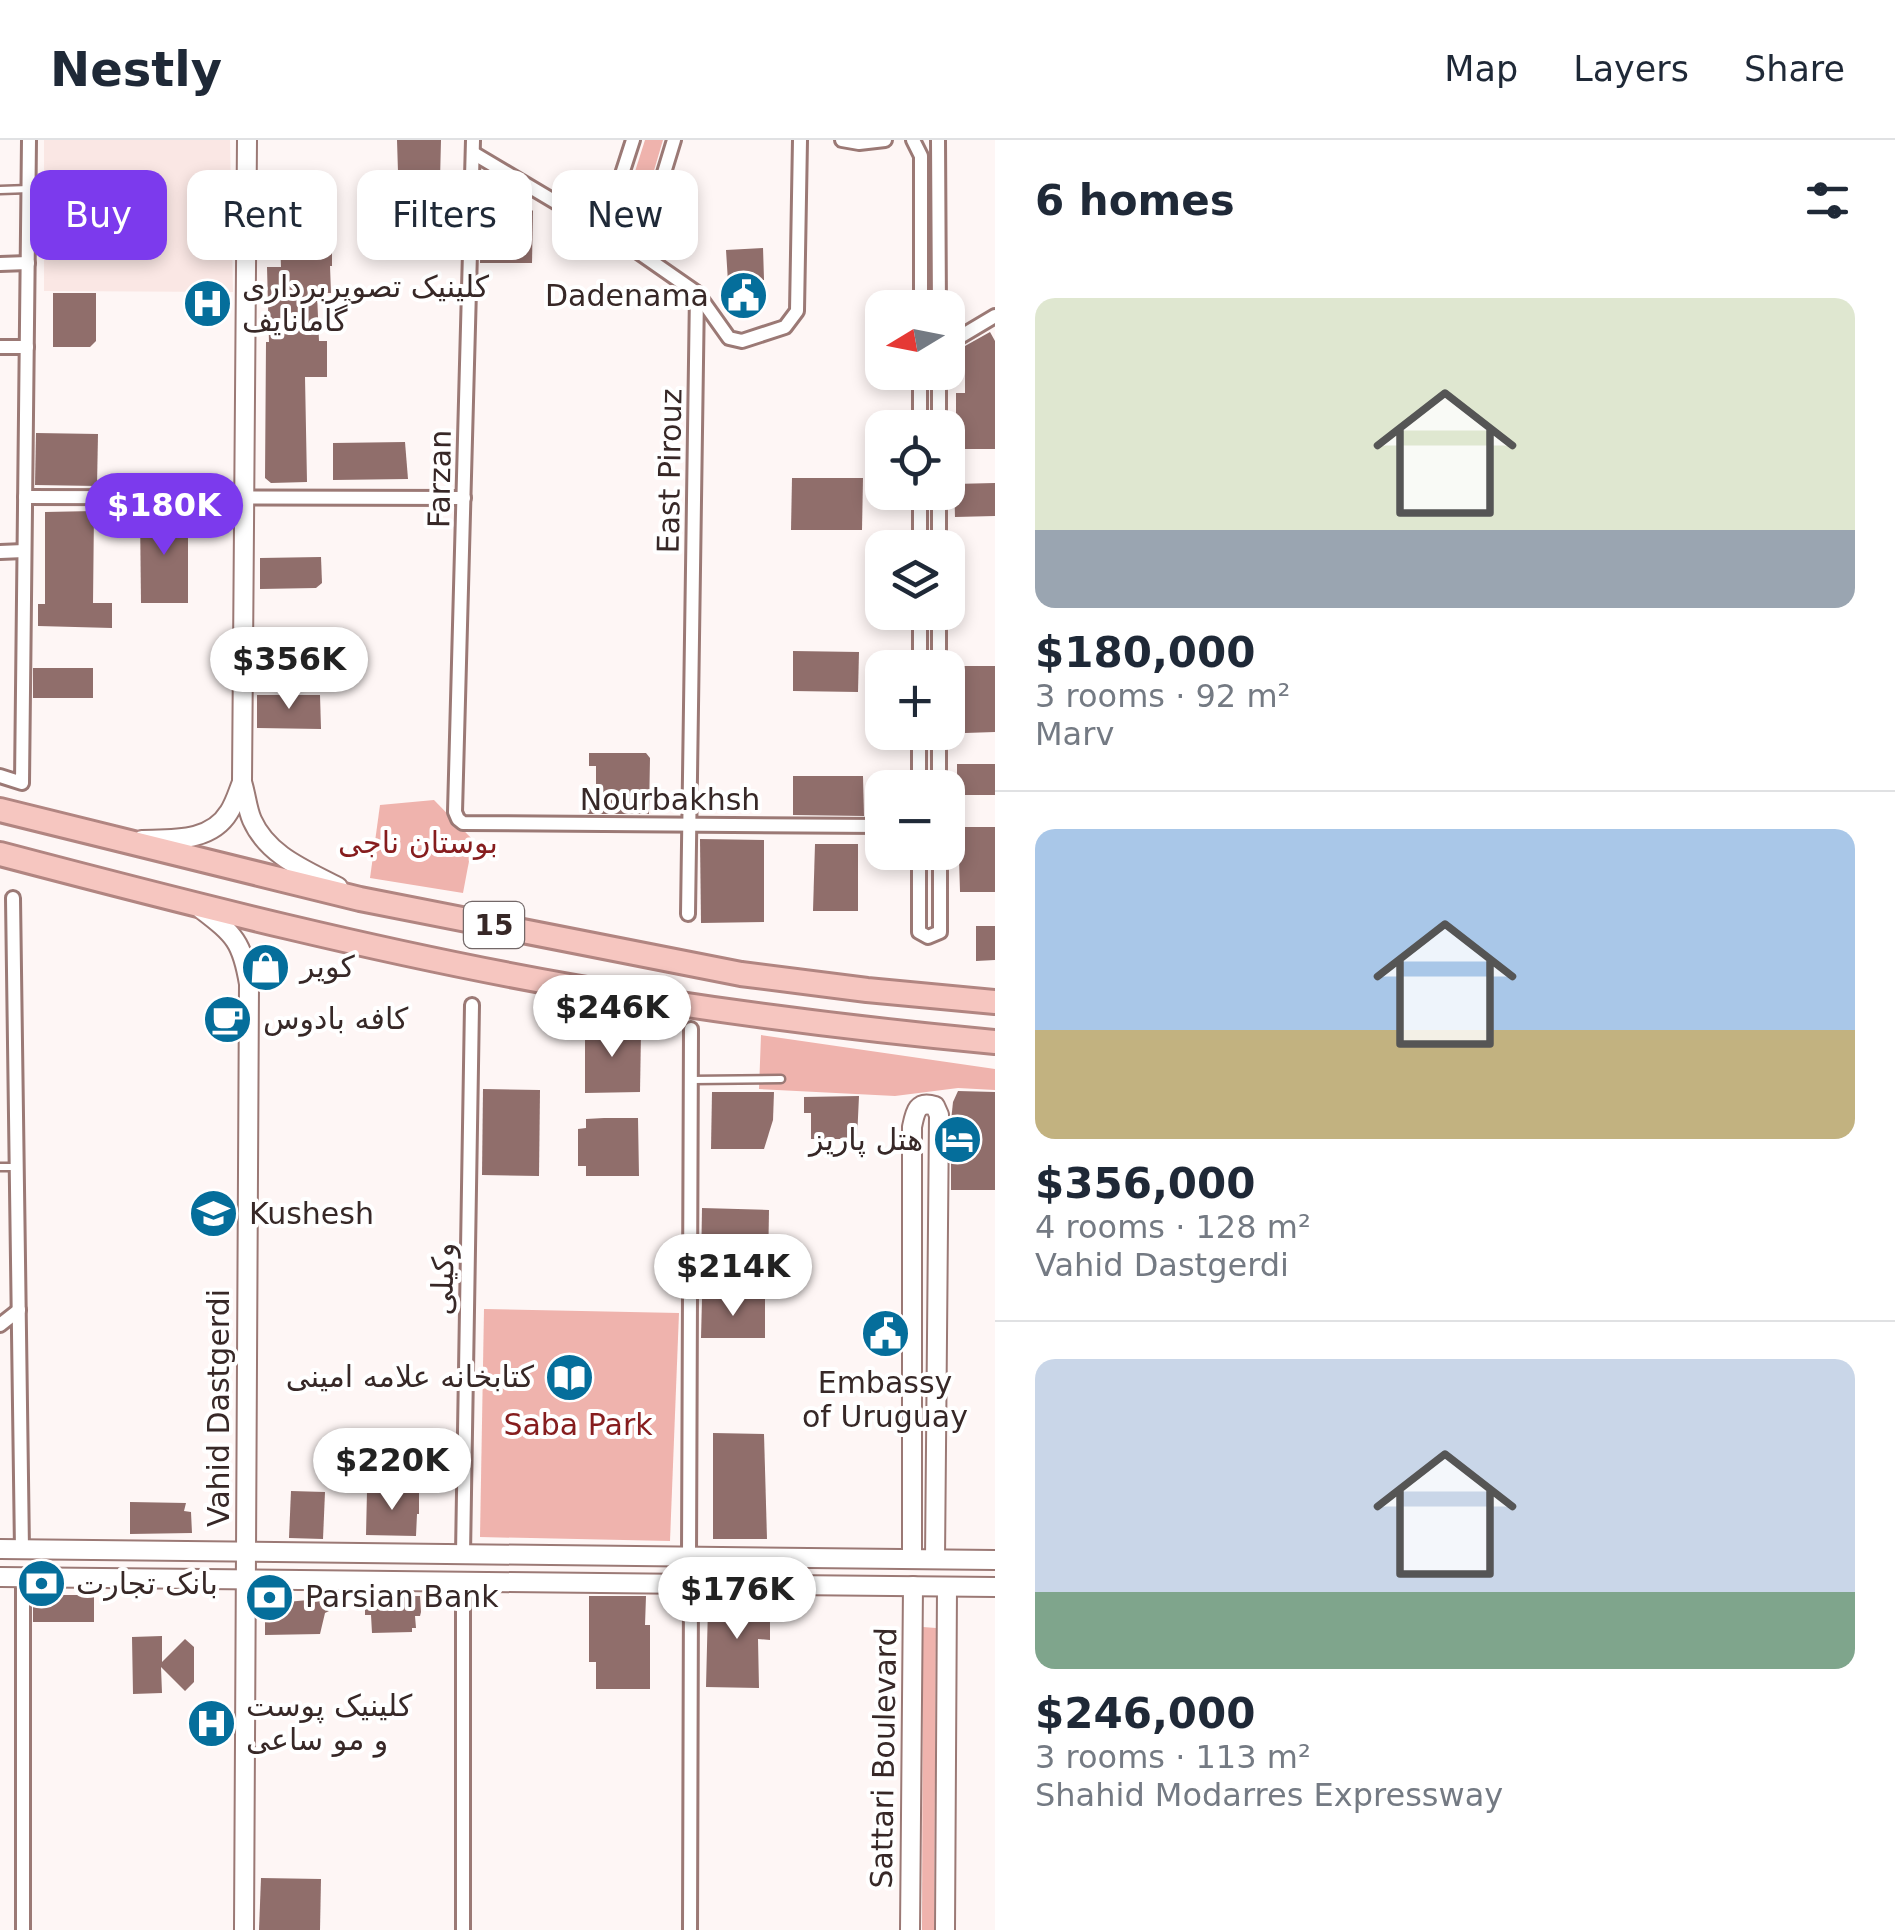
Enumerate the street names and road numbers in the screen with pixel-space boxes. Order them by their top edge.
street label: East Pirouz [651,388,688,554]
street label: Farzan [421,430,458,528]
street label: Nourbakhsh [580,782,760,817]
road number: 15 [464,902,524,948]
street label: وكيلی [424,1242,462,1316]
street label: Vahid Dastgerdi [201,1289,236,1527]
street label: Sattari Boulevard [864,1627,903,1889]

